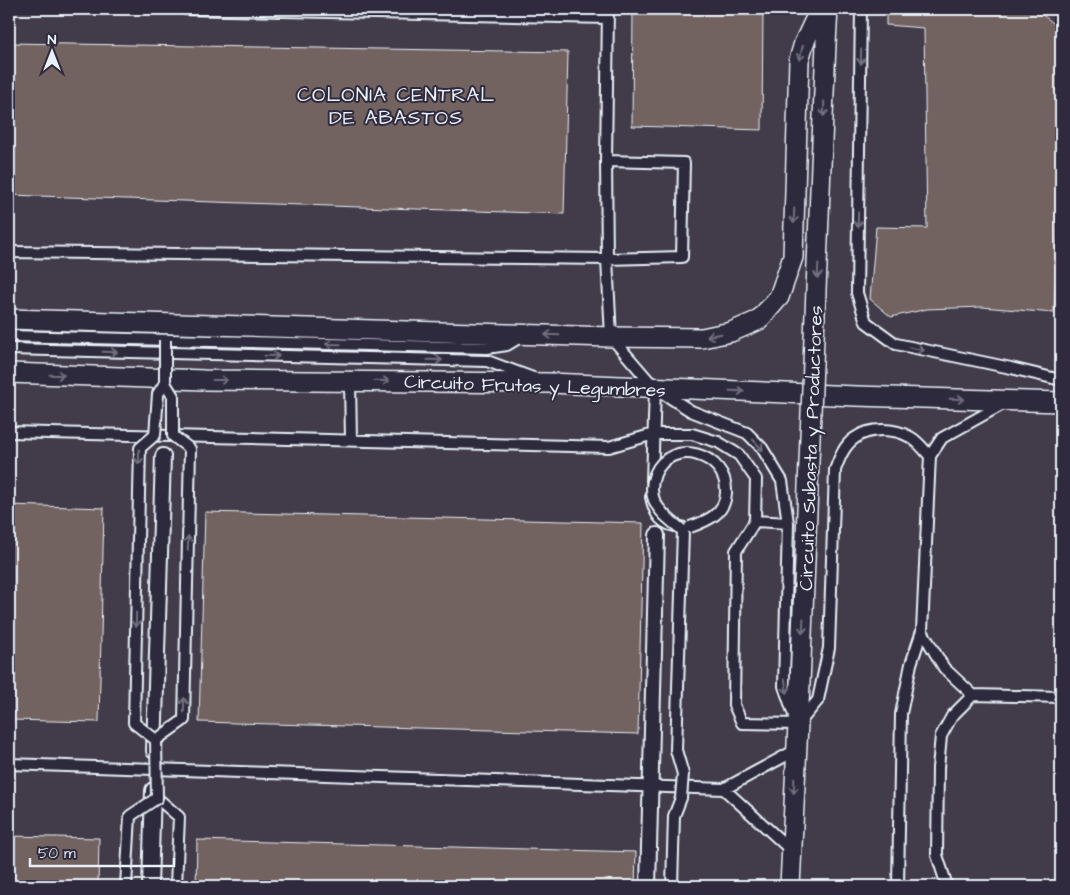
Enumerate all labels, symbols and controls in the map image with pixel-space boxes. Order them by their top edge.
north arrow [28,28,78,78]
text: N [48,30,57,50]
one-way arrow [796,45,805,61]
one-way arrow [856,49,865,65]
district label: COLONIA CENTRAL DE ABASTOS [297,81,495,132]
one-way arrow [819,100,829,116]
one-way arrow [790,207,799,223]
one-way arrow [853,212,863,228]
one-way arrow [813,263,822,279]
street label: Circuito Subasta y Productores [793,305,831,591]
one-way arrow [544,330,560,340]
one-way arrow [706,331,722,341]
one-way arrow [325,339,342,349]
one-way arrow [909,344,925,354]
one-way arrow [102,347,118,357]
one-way arrow [264,351,280,361]
one-way arrow [426,355,443,365]
street label: Circuito Frutas y Legumbres [404,368,666,406]
one-way arrow [49,370,65,379]
one-way arrow [212,375,228,385]
one-way arrow [374,376,390,386]
one-way arrow [729,387,745,396]
one-way arrow [949,394,965,403]
one-way arrow [752,438,764,451]
one-way arrow [135,449,144,465]
one-way arrow [183,535,193,552]
one-way arrow [131,611,141,627]
one-way arrow [798,618,807,634]
one-way arrow [781,678,791,694]
one-way arrow [180,698,189,714]
one-way arrow [790,777,799,793]
scale bar [30,835,174,867]
text: 50 m [38,843,76,864]

